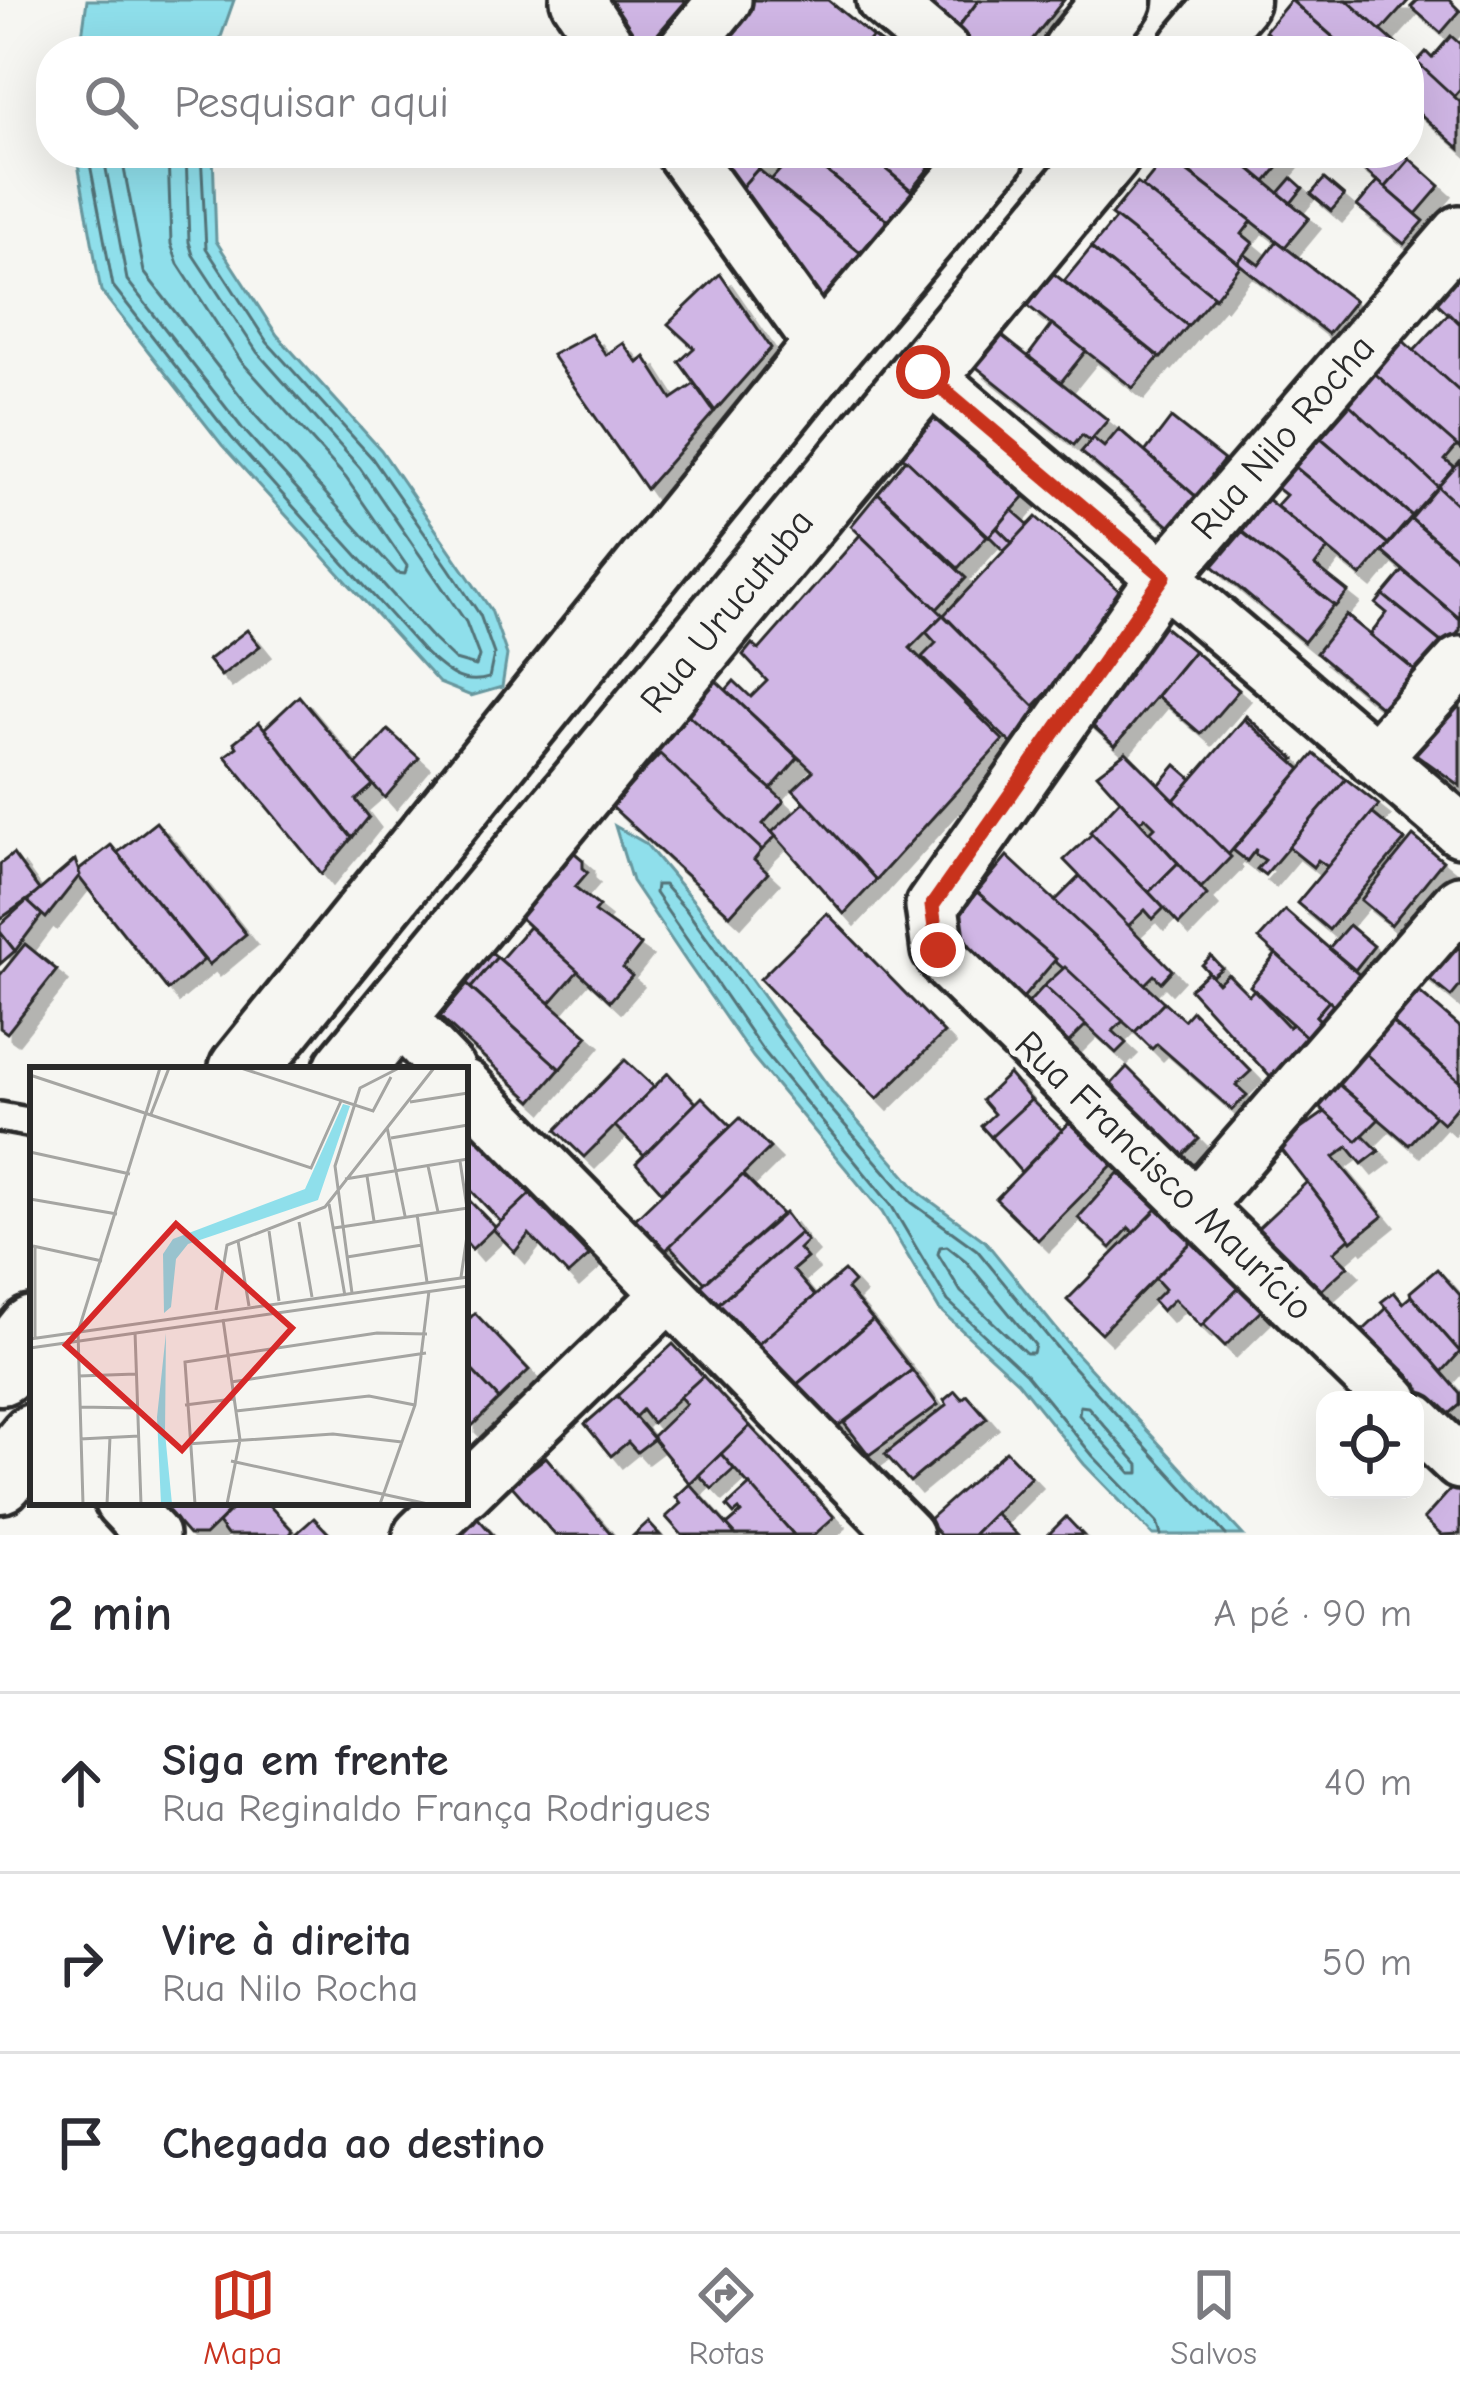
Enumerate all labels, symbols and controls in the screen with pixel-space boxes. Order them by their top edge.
search box [36,36,1424,168]
icon: search [78,69,144,135]
text: Pesquisar aqui [174,76,449,128]
street label: Rua Nilo Rocha [1182,326,1384,548]
route start [896,345,950,399]
street label: Rua Urucutuba [631,500,823,722]
route end [911,923,965,977]
street label: Rua Francisco Maurício [1006,1022,1322,1330]
inset map [30,1067,468,1505]
map controls [1316,1391,1424,1499]
button: locate [1316,1391,1424,1499]
text: 2 min [48,1584,172,1643]
text: A pé · 90 m [1213,1591,1412,1636]
text: Siga em frente [162,1734,449,1786]
icon: ahead [48,1750,114,1816]
text: 40 m [1324,1760,1412,1805]
text: Rua Reginaldo França Rodrigues [162,1786,710,1831]
text: Vire à direita [162,1914,412,1966]
icon: right [48,1930,114,1996]
text: 50 m [1322,1940,1412,1985]
text: Rua Nilo Rocha [162,1966,418,2011]
icon: arrive [48,2110,114,2176]
text: Chegada ao destino [162,2117,545,2169]
tab: Mapa [203,2262,282,2372]
tab: Rotas [688,2262,764,2372]
tab: Salvos [1170,2262,1257,2372]

